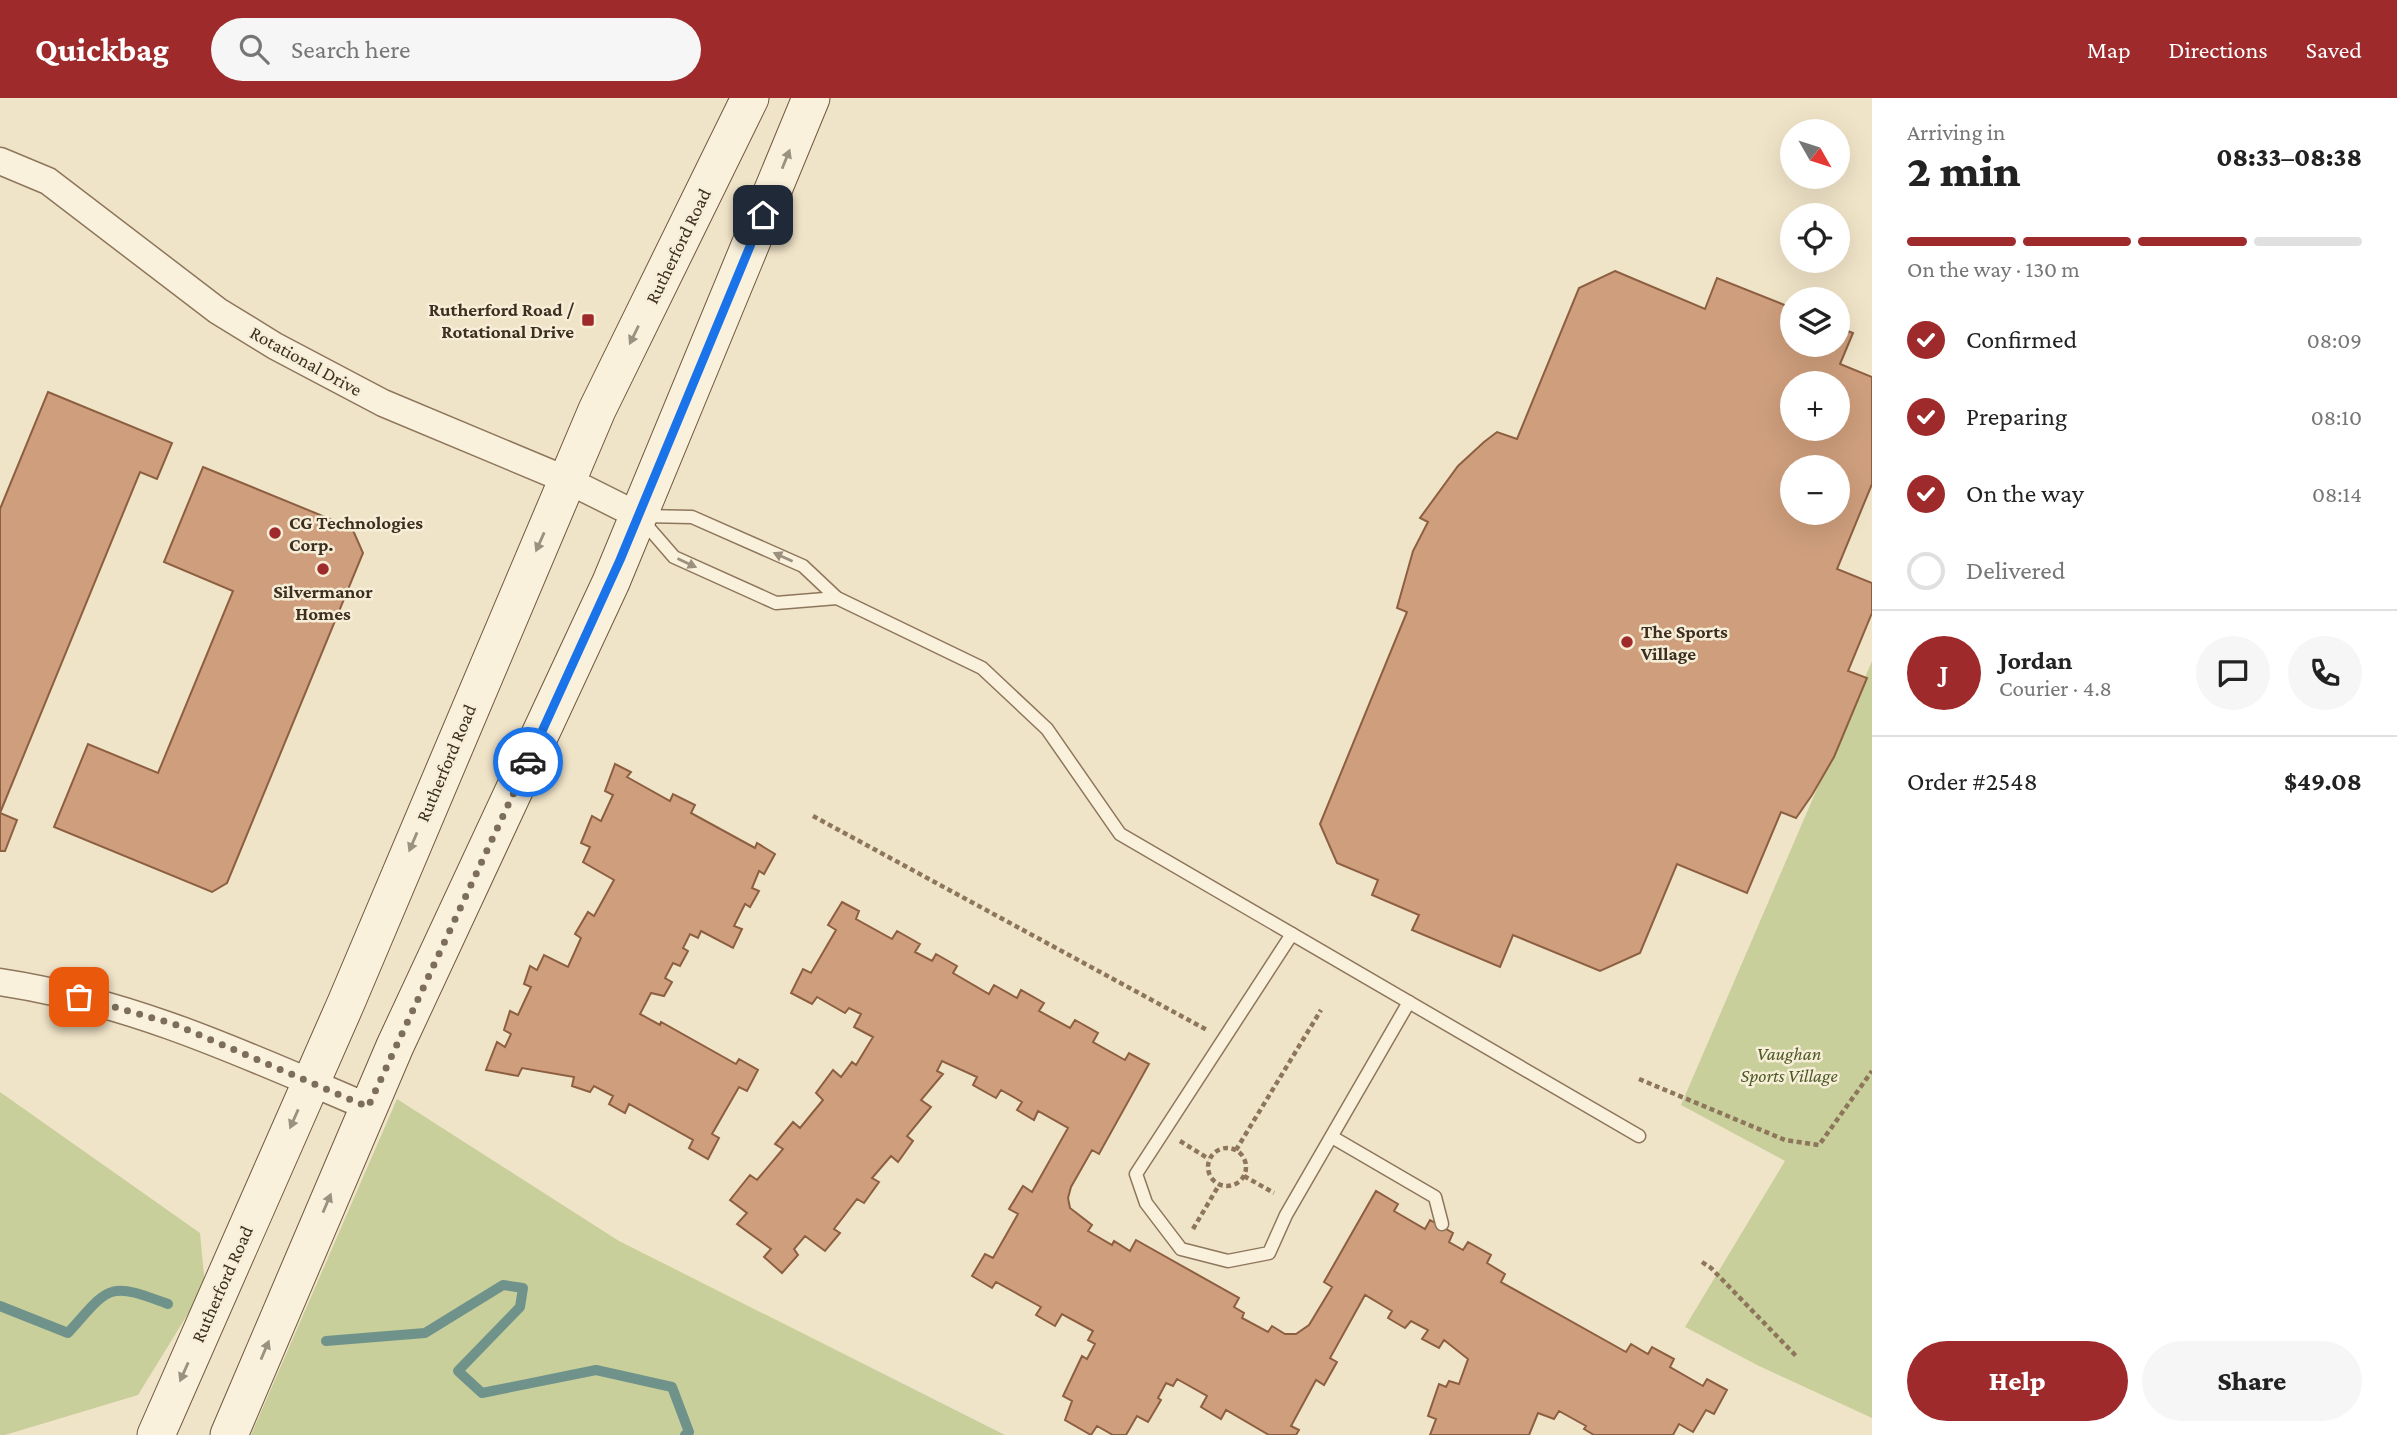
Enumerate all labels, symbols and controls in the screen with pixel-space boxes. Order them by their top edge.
search box [211,18,701,81]
icon: search [235,30,273,68]
text: Quickbag [35,31,169,68]
text: Search here [291,35,410,64]
text: Map [2087,36,2131,63]
text: Directions [2169,36,2268,63]
text: Saved [2306,36,2362,63]
north arrow [1780,119,1850,189]
map controls [1780,119,1850,525]
text: Arriving in [1907,119,2005,145]
text: 08:33–08:38 [2216,143,2362,172]
text: 2 min [1907,145,2021,196]
one-way arrow [781,148,792,169]
street label: Rutherford Road [641,185,715,307]
pin [733,185,793,245]
icon: home [744,196,782,234]
button: locate [1780,203,1850,273]
text: On the way · 130 m [1907,256,2080,282]
button: layers [1780,287,1850,357]
place label: Rutherford Road / Rotational Drive [429,299,574,342]
marker: Rutherford Road / Rotational Drive [580,312,596,328]
icon: check [1907,321,1945,359]
street label: Rotational Drive [247,322,365,400]
one-way arrow [628,325,639,345]
text: Confirmed [1966,325,2077,354]
text: 08:09 [2307,327,2362,353]
button: + [1780,371,1850,441]
icon: check [1907,398,1945,436]
text: Preparing [1966,402,2067,431]
text: 08:10 [2311,404,2362,430]
button: − [1780,455,1850,525]
icon: check [1907,475,1945,513]
text: On the way [1966,479,2084,508]
text: 08:14 [2312,481,2362,507]
place label: CG Technologies Corp. [289,512,423,555]
marker: CG Technologies Corp. [267,525,283,541]
one-way arrow [534,532,545,553]
one-way arrow [773,551,793,563]
text: Delivered [1966,556,2065,585]
one-way arrow [677,557,697,569]
marker: Silvermanor Homes [315,561,331,577]
place label: Silvermanor Homes [273,581,373,624]
place label: The Sports Village [1640,621,1728,664]
marker: The Sports Village [1619,634,1635,650]
button: chat [2196,636,2270,710]
button: phone [2288,636,2362,710]
text: Jordan [1999,646,2073,675]
text: J [1940,659,1948,688]
text: Courier · 4.8 [1999,675,2112,701]
street label: Rutherford Road [412,701,480,825]
courier [493,727,563,797]
icon: car [509,743,547,781]
text: Order #2548 [1907,767,2038,796]
text: $49.08 [2284,767,2362,796]
one-way arrow [407,832,418,853]
pin [49,967,109,1027]
icon: bag [60,978,98,1016]
park label: Vaughan Sports Village [1740,1043,1838,1086]
one-way arrow [288,1109,300,1129]
one-way arrow [322,1192,333,1213]
street label: Rutherford Road [187,1222,257,1346]
one-way arrow [260,1339,271,1360]
button: Help [1907,1341,2128,1421]
button: Share [2142,1341,2362,1421]
one-way arrow [178,1362,189,1383]

